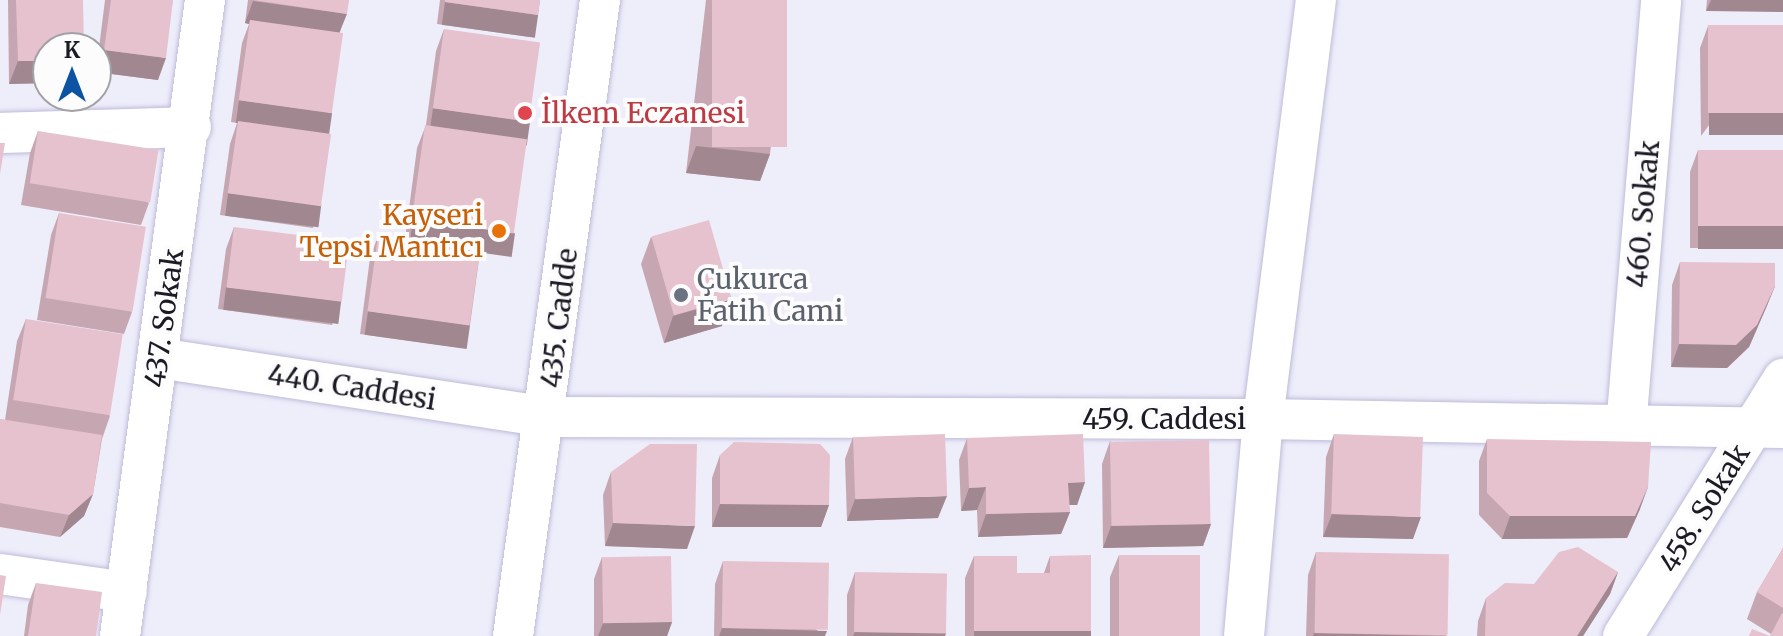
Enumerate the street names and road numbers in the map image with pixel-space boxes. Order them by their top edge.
street label: 460. Sokak [1620,139,1666,289]
street label: 437. Sokak [138,246,190,390]
street label: 435. Cadde [534,246,584,390]
street label: 440. Caddesi [266,357,438,417]
street label: 459. Caddesi [1082,402,1246,436]
street label: 458. Sokak [1652,438,1756,578]

